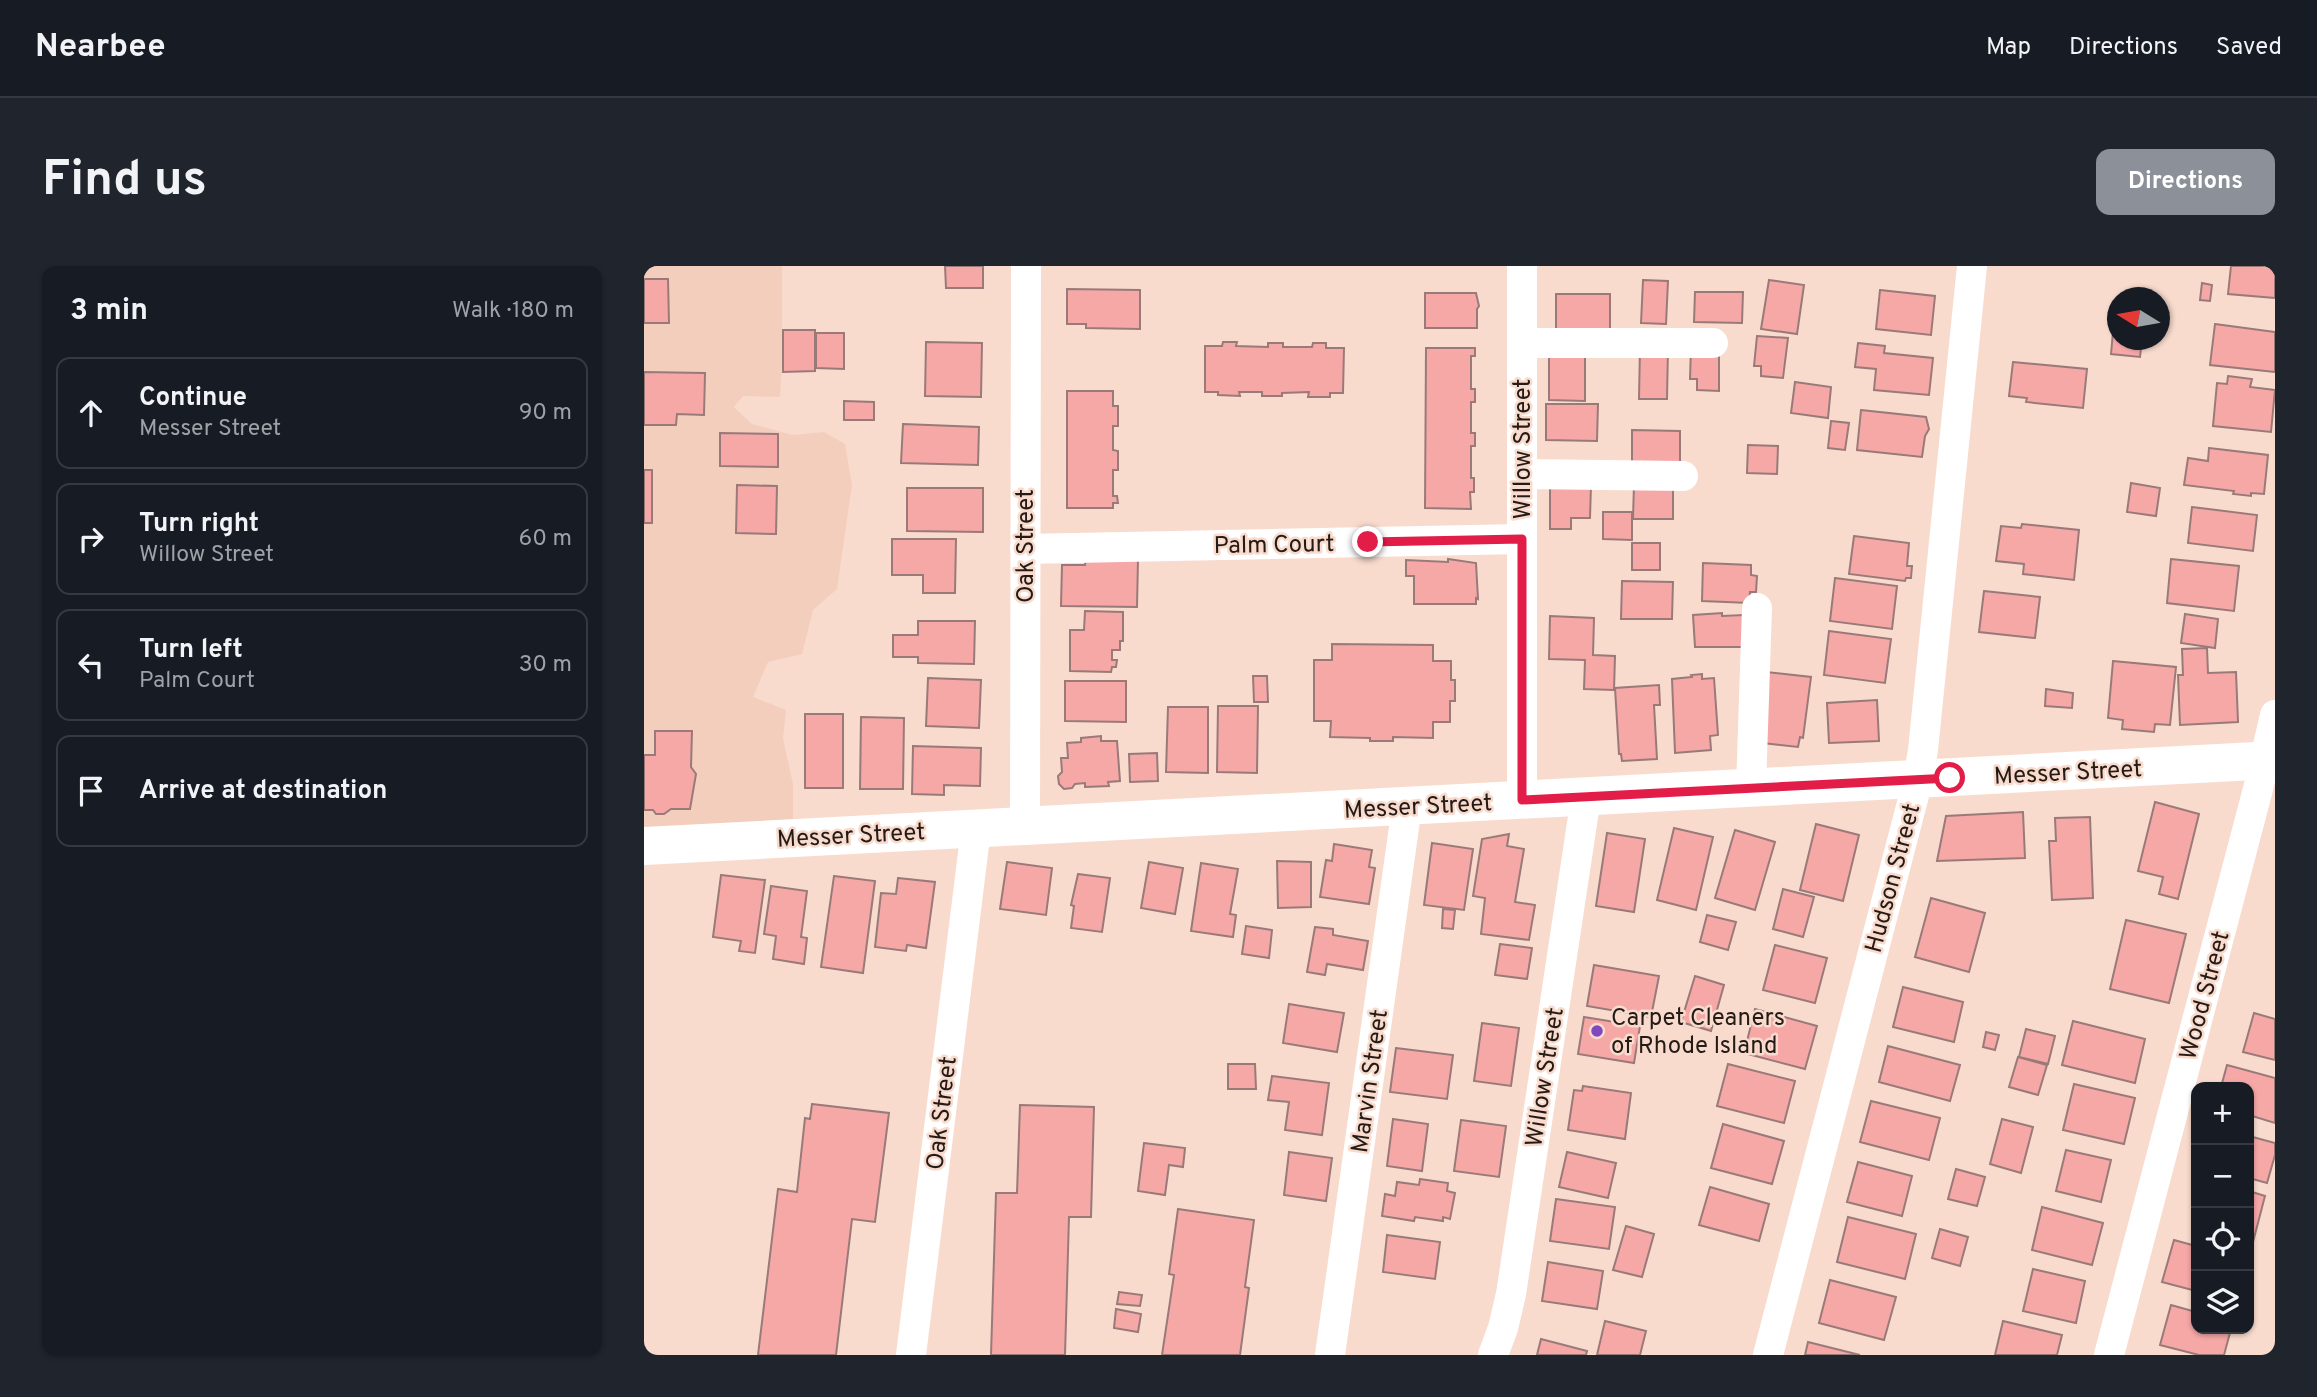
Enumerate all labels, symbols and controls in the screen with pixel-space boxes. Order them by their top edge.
text: Nearbee [35,27,166,69]
text: Map [1986,33,2031,63]
text: Directions [2069,33,2178,63]
text: Saved [2216,33,2282,63]
button: Directions [2096,149,2275,215]
text: Find us [42,151,207,213]
north arrow [2107,287,2170,350]
text: 3 min [70,293,148,330]
text: Walk · 180 m [452,297,574,326]
street label: Willow Street [1509,379,1539,519]
text: Continue [139,382,247,415]
icon: ahead [72,394,110,432]
text: 90 m [519,399,572,428]
text: Messer Street [139,415,281,444]
street label: Oak Street [1012,489,1042,603]
text: Turn right [139,508,259,541]
icon: right [72,520,110,558]
text: 60 m [519,525,572,554]
route end [1352,526,1383,557]
street label: Palm Court [1213,530,1335,562]
text: Willow Street [139,541,274,570]
text: Turn left [139,634,243,667]
icon: left [72,646,110,684]
text: 30 m [519,651,572,680]
text: Palm Court [139,667,255,696]
street label: Messer Street [1993,755,2143,793]
route start [1934,762,1965,793]
icon: arrive [72,772,110,810]
text: Arrive at destination [139,775,387,808]
street label: Messer Street [1343,789,1493,827]
street label: Hudson Street [1860,801,1928,956]
street label: Messer Street [776,818,926,856]
street label: Wood Street [2174,928,2238,1063]
place label: Carpet Cleaners of Rhode Island [1611,1004,1785,1062]
street label: Willow Street [1520,1005,1572,1149]
street label: Marvin Street [1346,1008,1396,1155]
marker: Carpet Cleaners of Rhode Island [1589,1023,1605,1039]
street label: Oak Street [921,1055,965,1172]
map controls [2191,1082,2254,1334]
button: + [2191,1082,2254,1145]
button: − [2191,1145,2254,1208]
button: locate [2191,1208,2254,1271]
button: layers [2191,1271,2254,1334]

